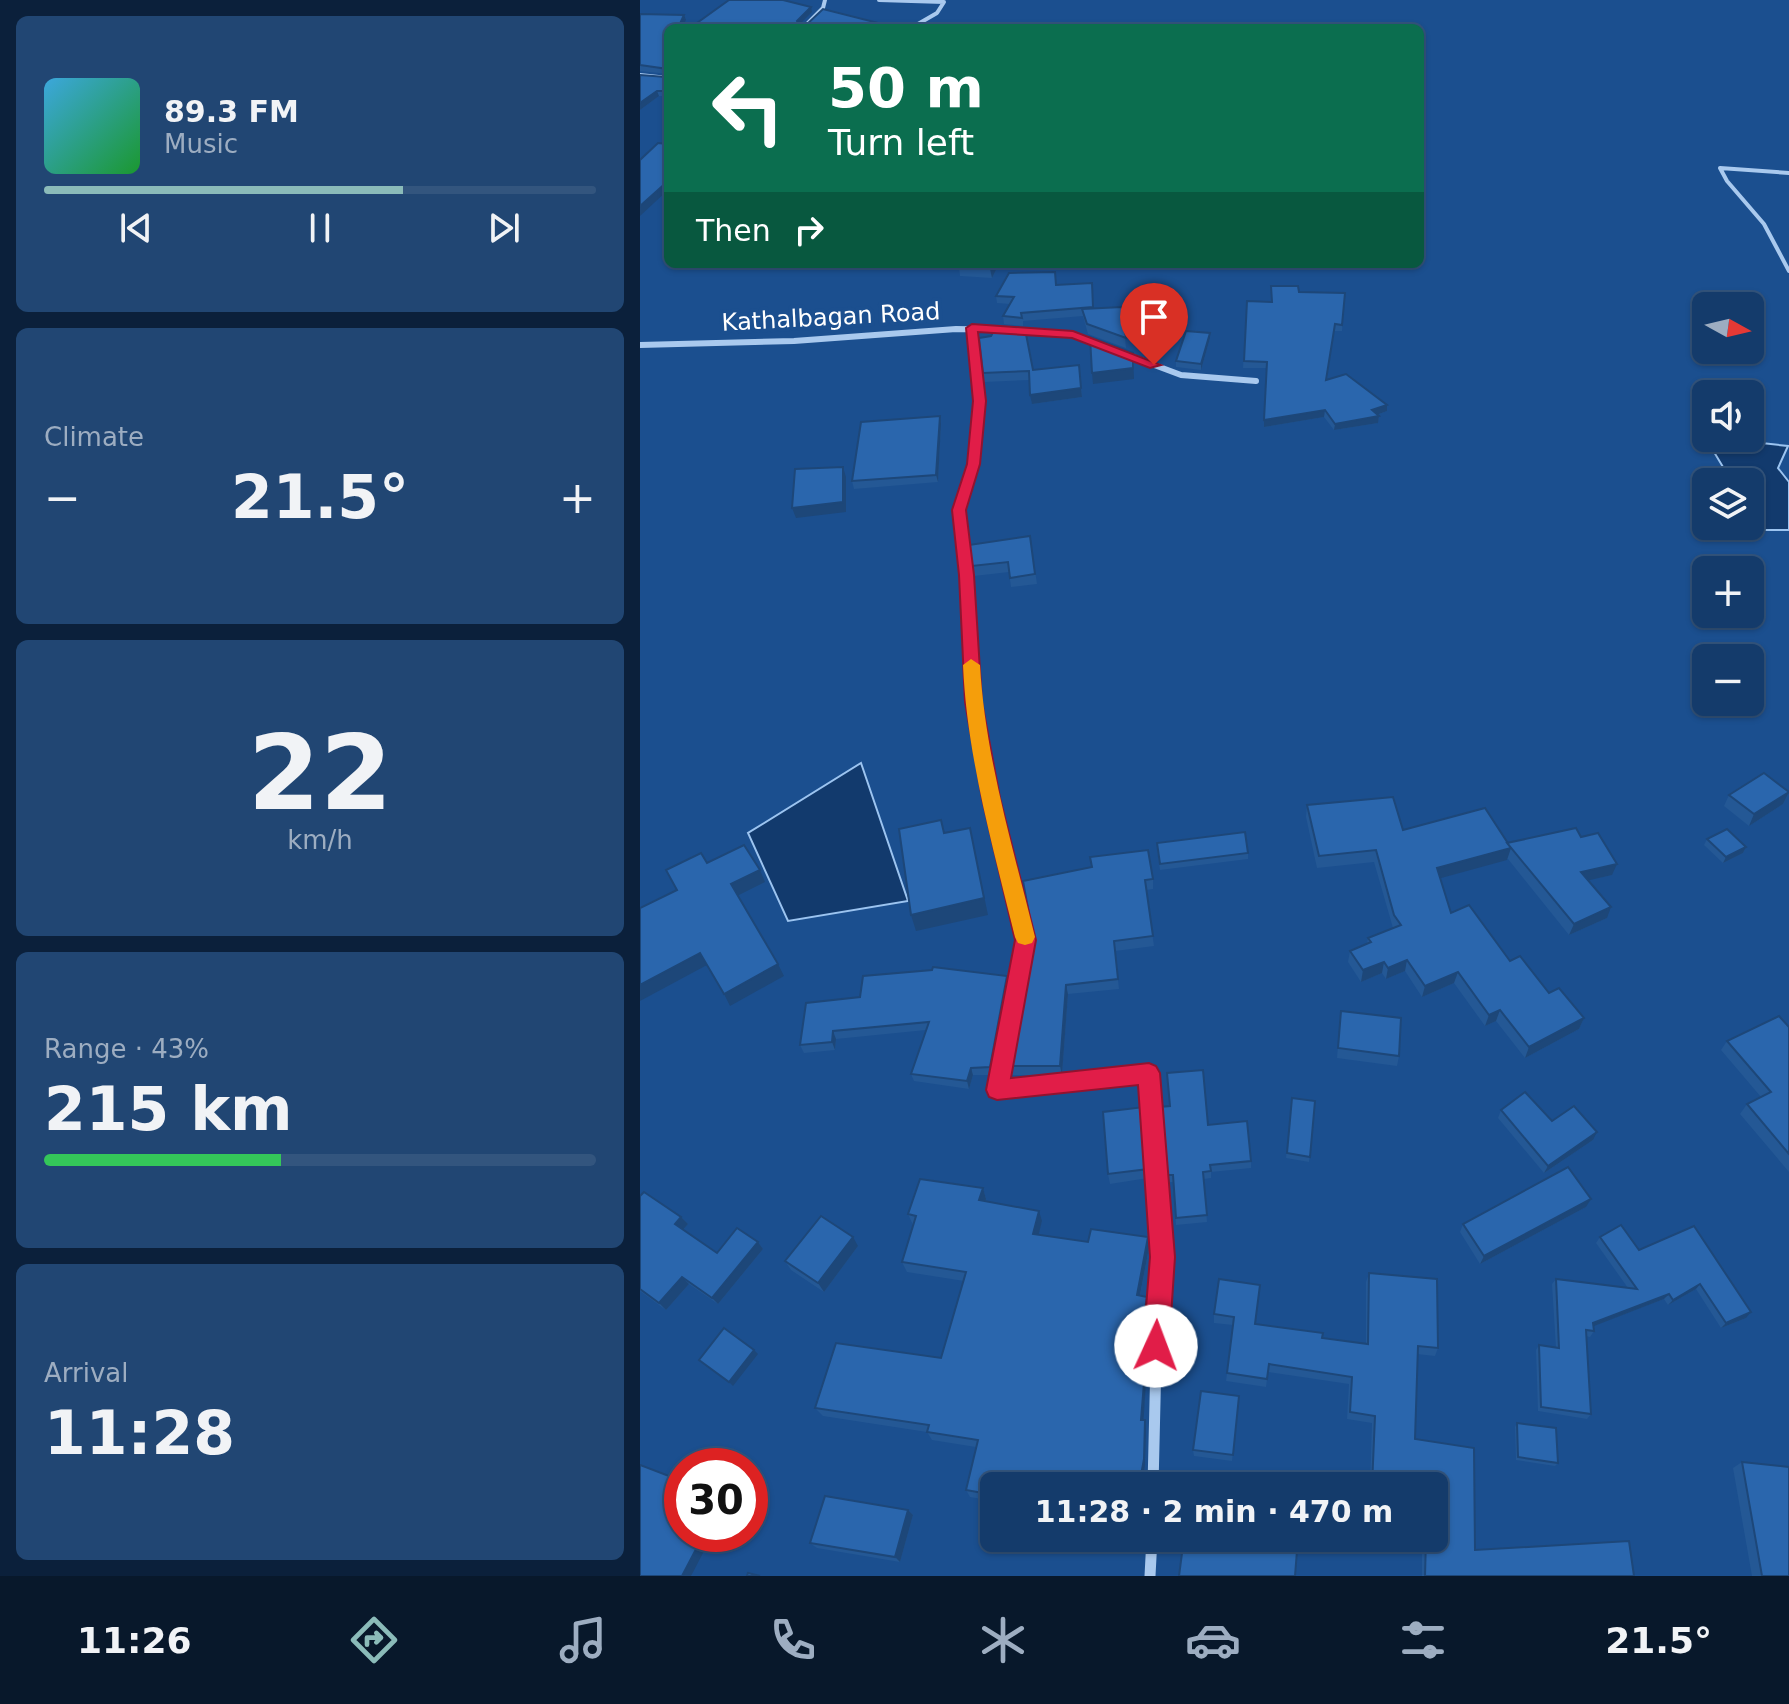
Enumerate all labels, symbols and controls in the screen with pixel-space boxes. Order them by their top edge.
text: 50 m [828,55,984,120]
icon: left [696,56,800,160]
text: 89.3 FM [164,94,299,129]
text: Turn left [828,122,974,163]
text: Music [164,129,238,159]
icon: previous [114,206,158,250]
icon: pause [298,206,342,250]
icon: next [482,206,526,250]
icon: right [787,208,831,252]
text: Then [696,213,771,248]
pin [1120,283,1188,365]
north arrow [1692,292,1764,364]
map controls [1692,292,1764,716]
icon: arrive [1132,295,1176,339]
street label: Kathalbagan Road [721,297,941,337]
button: sound [1692,380,1764,452]
text: Climate [44,422,144,452]
text: 21.5° [231,462,409,532]
button: layers [1692,468,1764,540]
text: − [44,472,81,523]
text: + [559,472,596,523]
button: + [1692,556,1764,628]
button: − [1692,644,1764,716]
text: 22 [248,712,392,834]
text: km/h [287,825,353,855]
text: Range · 43% [44,1034,209,1064]
text: 215 km [44,1074,293,1144]
position arrow [1114,1304,1198,1388]
text: Arrival [44,1358,128,1388]
text: 11:28 [44,1398,235,1468]
speed limit sign: 30 [664,1448,768,1552]
text: 11:28 · 2 min · 470 m [1035,1494,1393,1529]
icon: directions [346,1612,402,1668]
icon: music [555,1612,611,1668]
icon: phone [765,1612,821,1668]
icon: climate [975,1612,1031,1668]
icon: car [1185,1612,1241,1668]
icon: filters [1395,1612,1451,1668]
text: 11:26 [77,1620,192,1661]
text: 21.5° [1605,1620,1712,1661]

